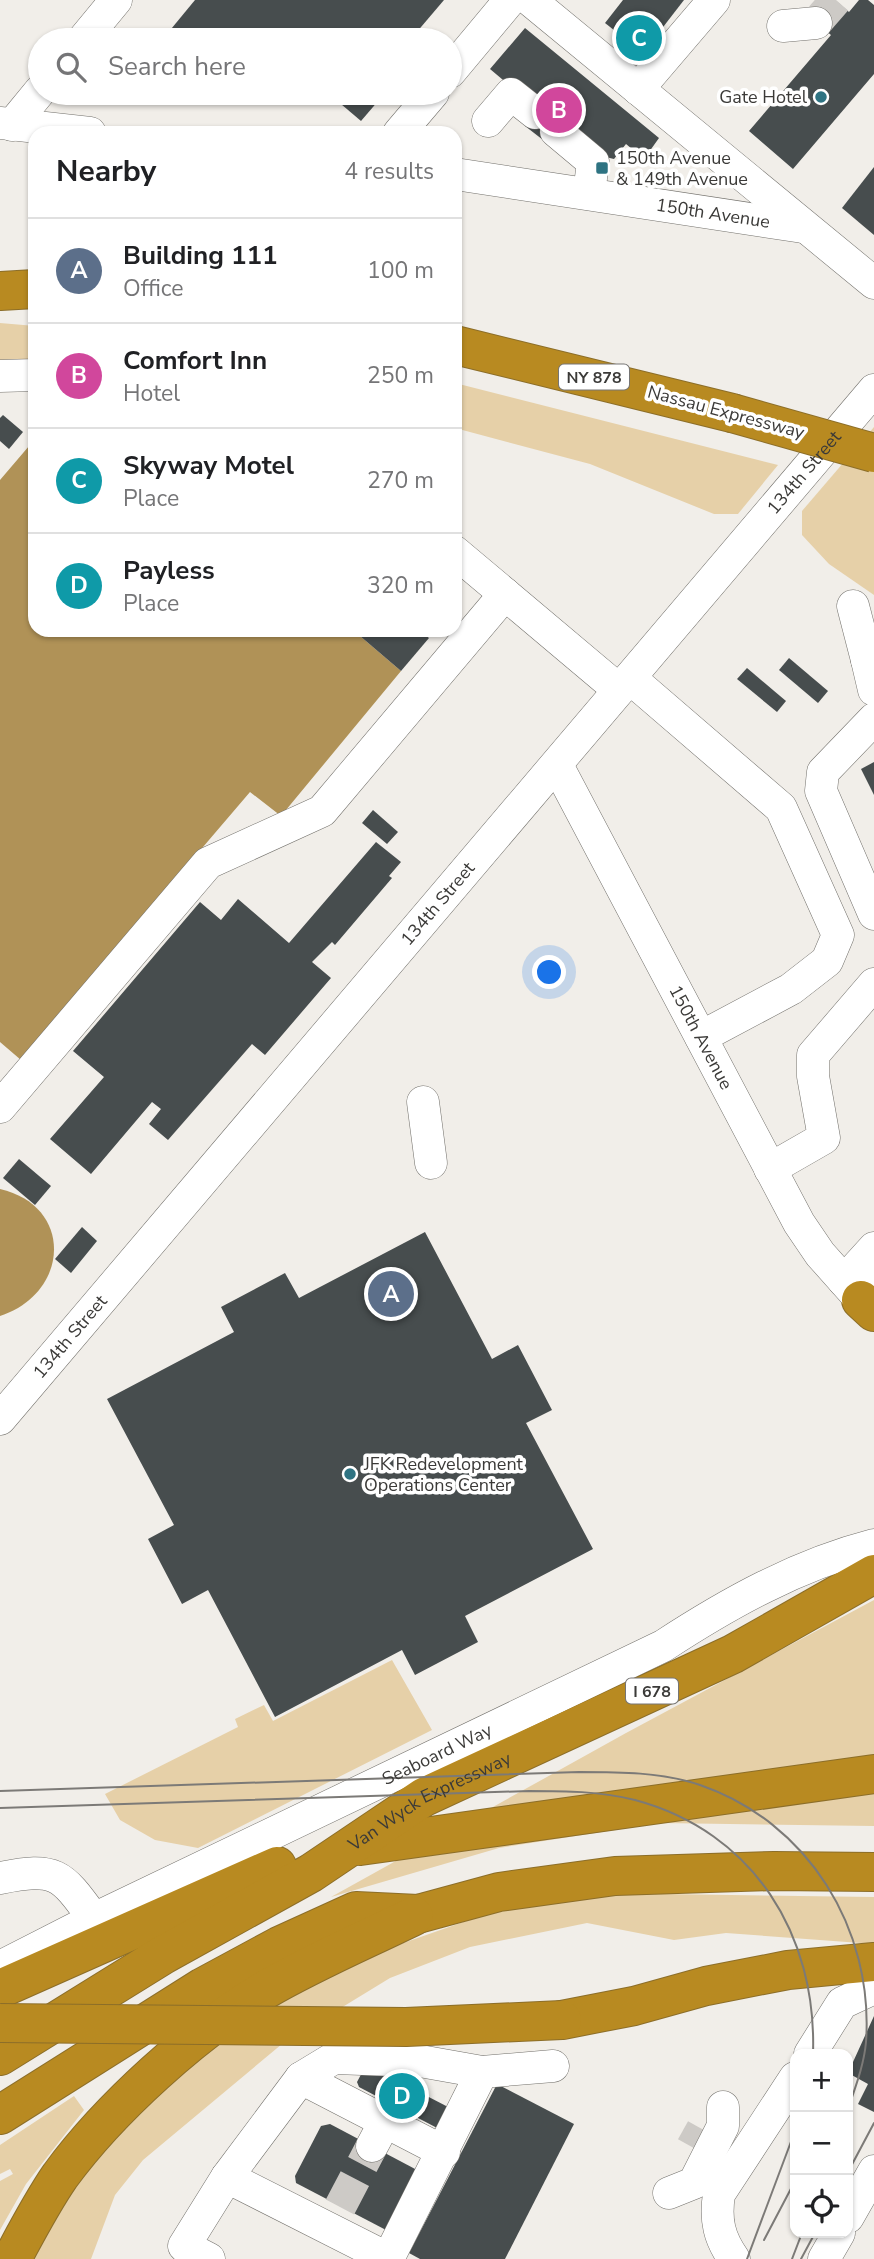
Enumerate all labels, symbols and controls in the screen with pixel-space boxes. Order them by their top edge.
pin: C [616,12,662,64]
search box [28,28,462,105]
icon: search [52,48,90,86]
text: Search here [108,49,246,84]
pin: B [536,84,582,136]
place label: Gate Hotel [719,85,808,109]
marker: Gate Hotel [813,89,829,105]
place label: 150th Avenue & 149th Avenue [616,146,748,191]
text: Nearby [56,151,156,192]
text: 4 results [344,156,434,187]
marker: 150th Avenue & 149th Avenue [594,160,610,176]
street label: 150th Avenue [654,193,772,234]
text: Building 111 [123,238,278,273]
text: A [70,255,88,286]
text: 100 m [367,255,434,286]
text: Office [123,273,183,304]
text: Comfort Inn [123,343,267,378]
text: B [71,360,87,391]
text: 250 m [367,360,434,391]
road number: NY 878 [559,364,629,390]
text: Hotel [123,378,180,409]
street label: Nassau Expressway [645,379,808,445]
street label: 134th Street [762,425,847,519]
text: Skyway Motel [123,448,294,483]
text: C [71,465,87,496]
text: 270 m [367,465,434,496]
text: Place [123,483,179,514]
text: Payless [123,553,215,588]
text: D [70,570,88,601]
text: 320 m [367,570,434,601]
text: Place [123,588,179,619]
street label: 134th Street [395,856,480,951]
your location [532,955,566,989]
street label: 150th Avenue [663,981,738,1094]
pin: A [368,1268,414,1320]
street label: 134th Street [27,1289,113,1384]
place label: JFK Redevelopment Operations Center [363,1452,524,1497]
marker: JFK Redevelopment Operations Center [342,1466,358,1482]
road number: I 678 [626,1679,678,1704]
street label: Seaboard Way [378,1717,497,1791]
street label: Van Wyck Expressway [343,1746,516,1857]
map controls [790,2049,853,2238]
button: + [790,2049,853,2112]
pin: D [379,2070,425,2122]
button: − [790,2112,853,2175]
button: locate [790,2175,853,2238]

